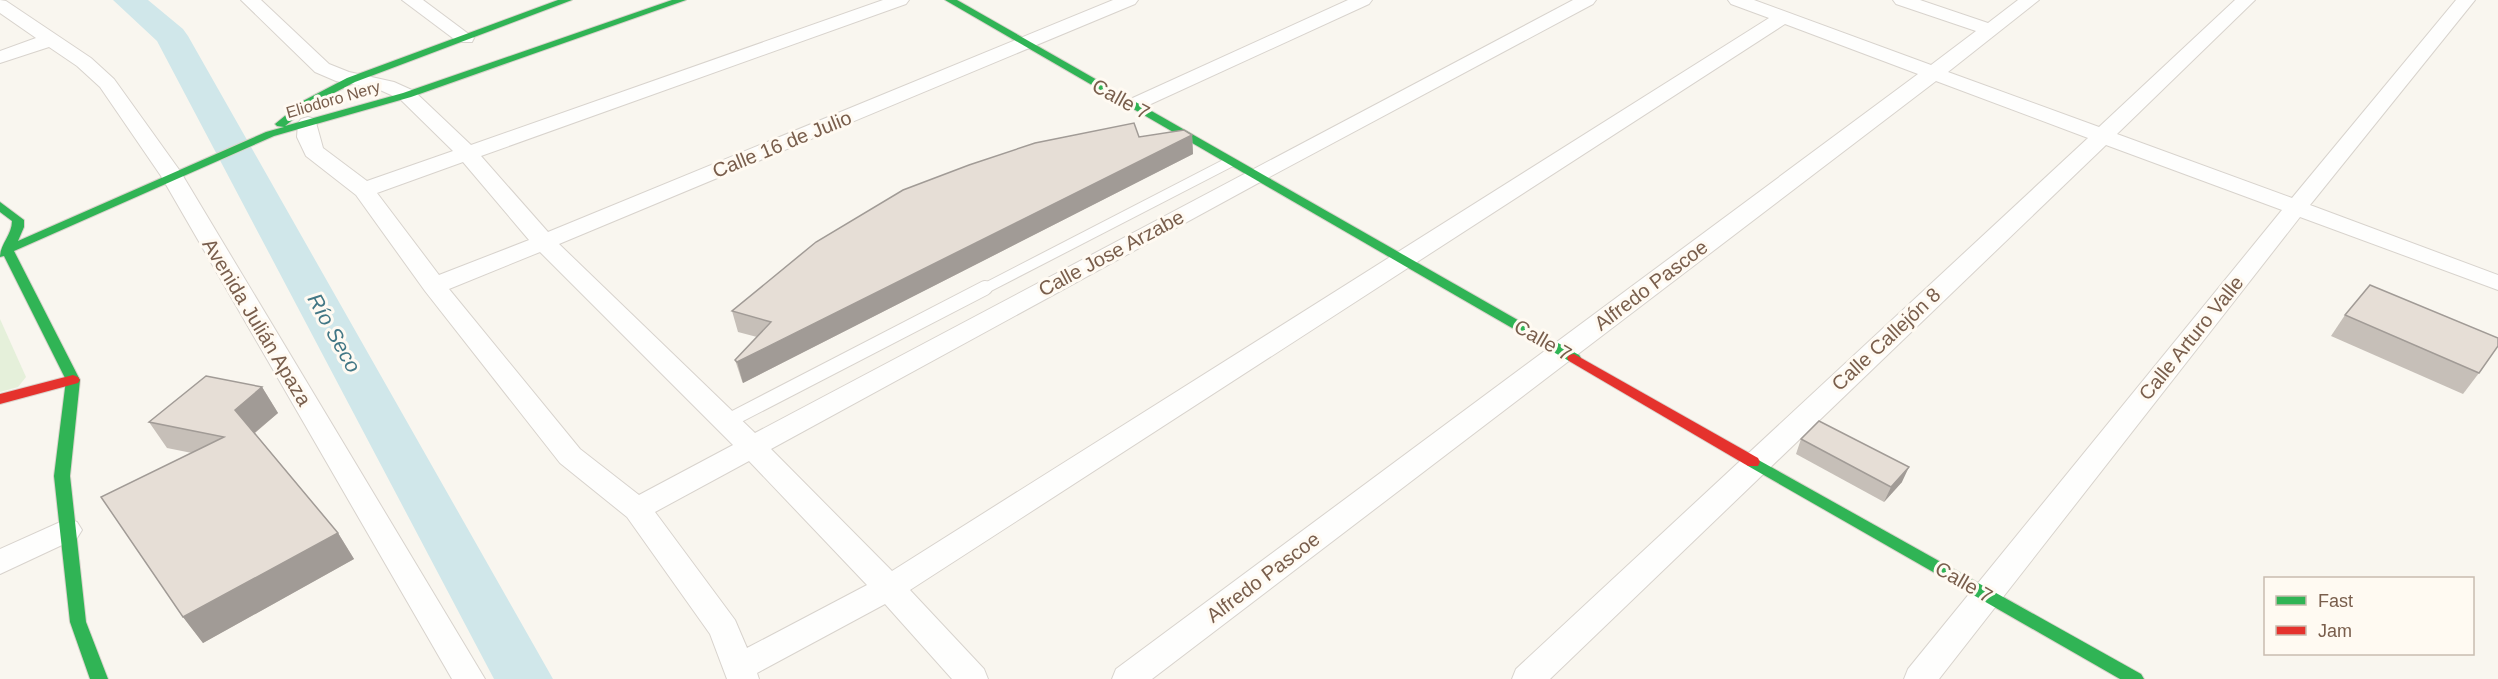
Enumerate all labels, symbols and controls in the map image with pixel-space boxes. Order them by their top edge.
street label: Calle 7 [1088,74,1154,124]
street label: Eliodoro Nery [284,78,382,121]
street label: Calle 16 de Julio [709,106,855,182]
street label: Calle Jose Arzabe [1035,205,1187,301]
street label: Avenida Julián Apaza [198,235,316,410]
street label: Alfredo Pascoe [1590,235,1712,335]
street label: Calle Arturo Valle [2134,272,2248,404]
street label: Calle Callejón 8 [1827,283,1945,395]
water label: Río Seco [303,289,366,376]
street label: Calle 7 [1511,315,1575,365]
street label: Alfredo Pascoe [1202,527,1324,627]
street label: Calle 7 [1932,557,1996,607]
legend [2264,577,2474,655]
text: Fast [2318,591,2353,611]
text: Jam [2318,621,2352,641]

